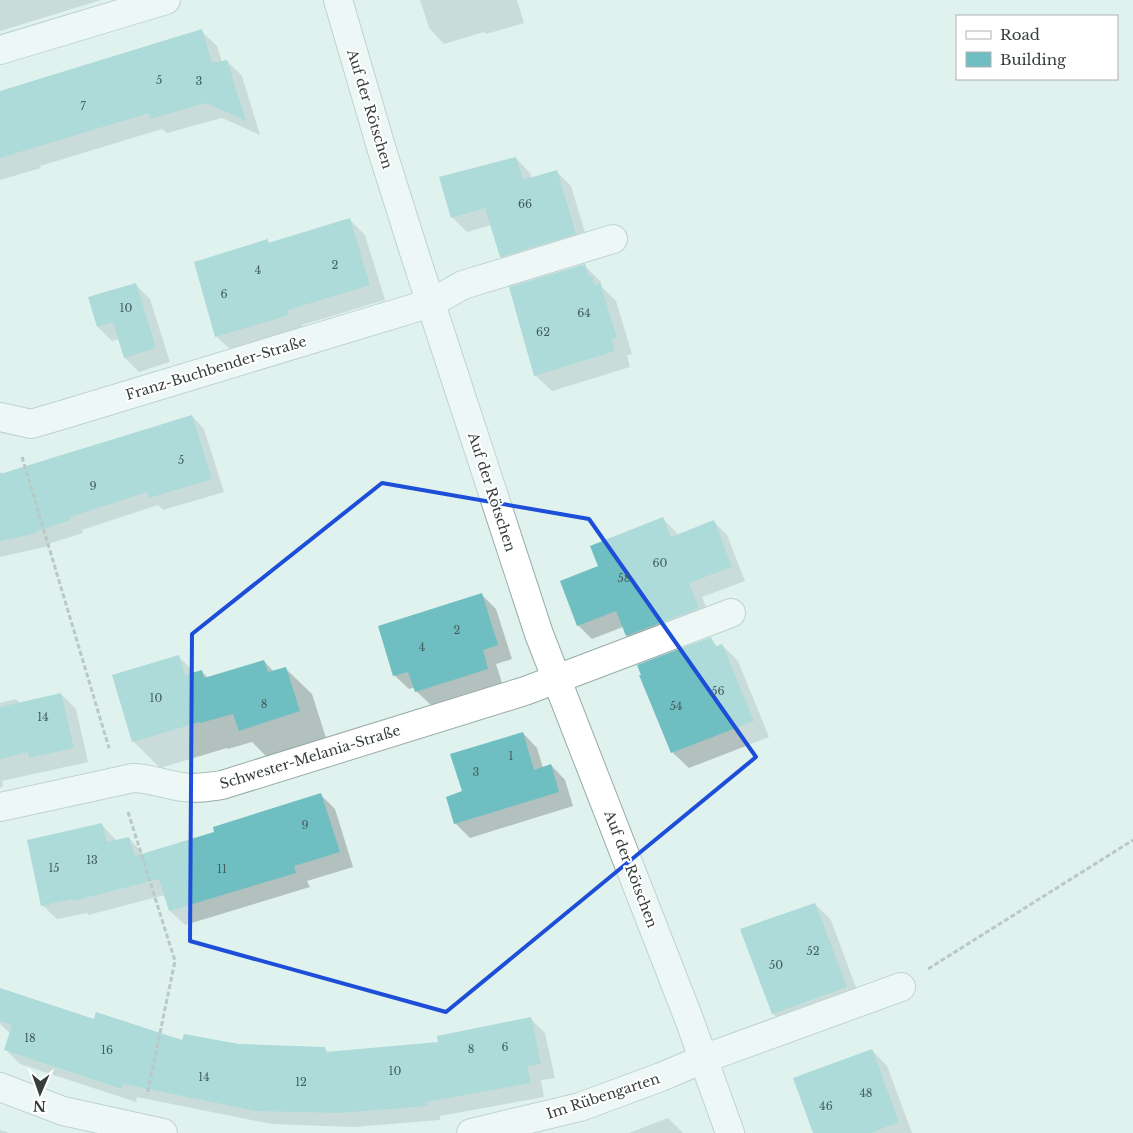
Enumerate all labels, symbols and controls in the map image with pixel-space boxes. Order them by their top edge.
legend [956,15,1118,80]
text: Road [1000,25,1040,44]
street label: Auf der Rötschen [343,46,397,171]
text: Building [1000,50,1067,69]
house number: 5 [156,73,162,87]
house number: 3 [196,74,203,88]
house number: 7 [80,99,86,113]
house number: 66 [518,197,532,211]
house number: 2 [332,258,339,272]
house number: 4 [255,263,261,277]
house number: 6 [220,287,228,301]
house number: 10 [120,301,133,315]
house number: 64 [577,306,591,320]
house number: 62 [536,325,550,339]
street label: Franz-Buchbender-Straße [124,332,308,404]
street label: Auf der Rötschen [464,429,520,554]
house number: 5 [178,453,184,467]
house number: 9 [89,479,97,493]
house number: 60 [653,556,668,570]
house number: 58 [618,571,630,585]
house number: 2 [454,623,461,637]
house number: 4 [419,640,425,654]
house number: 56 [711,684,725,698]
house number: 10 [150,691,163,705]
house number: 8 [261,697,267,711]
house number: 54 [670,699,682,713]
house number: 14 [37,710,49,724]
street label: Schwester-Melania-Straße [217,721,403,793]
house number: 1 [509,749,514,763]
house number: 3 [473,765,480,779]
street label: Auf der Rötschen [600,807,662,930]
house number: 9 [301,818,309,832]
house number: 13 [86,853,98,867]
house number: 15 [48,861,60,875]
house number: 11 [217,862,227,876]
house number: 52 [806,944,820,958]
house number: 50 [769,958,783,972]
house number: 18 [24,1031,36,1045]
house number: 6 [501,1040,509,1054]
house number: 8 [468,1042,474,1056]
house number: 16 [101,1043,113,1057]
house number: 10 [389,1064,402,1078]
north arrow [15,1068,65,1118]
street label: Im Rübengarten [544,1069,662,1123]
house number: 14 [198,1070,210,1084]
house number: 12 [295,1075,307,1089]
house number: 48 [859,1086,873,1100]
text: N [33,1097,46,1115]
house number: 46 [819,1099,833,1113]

